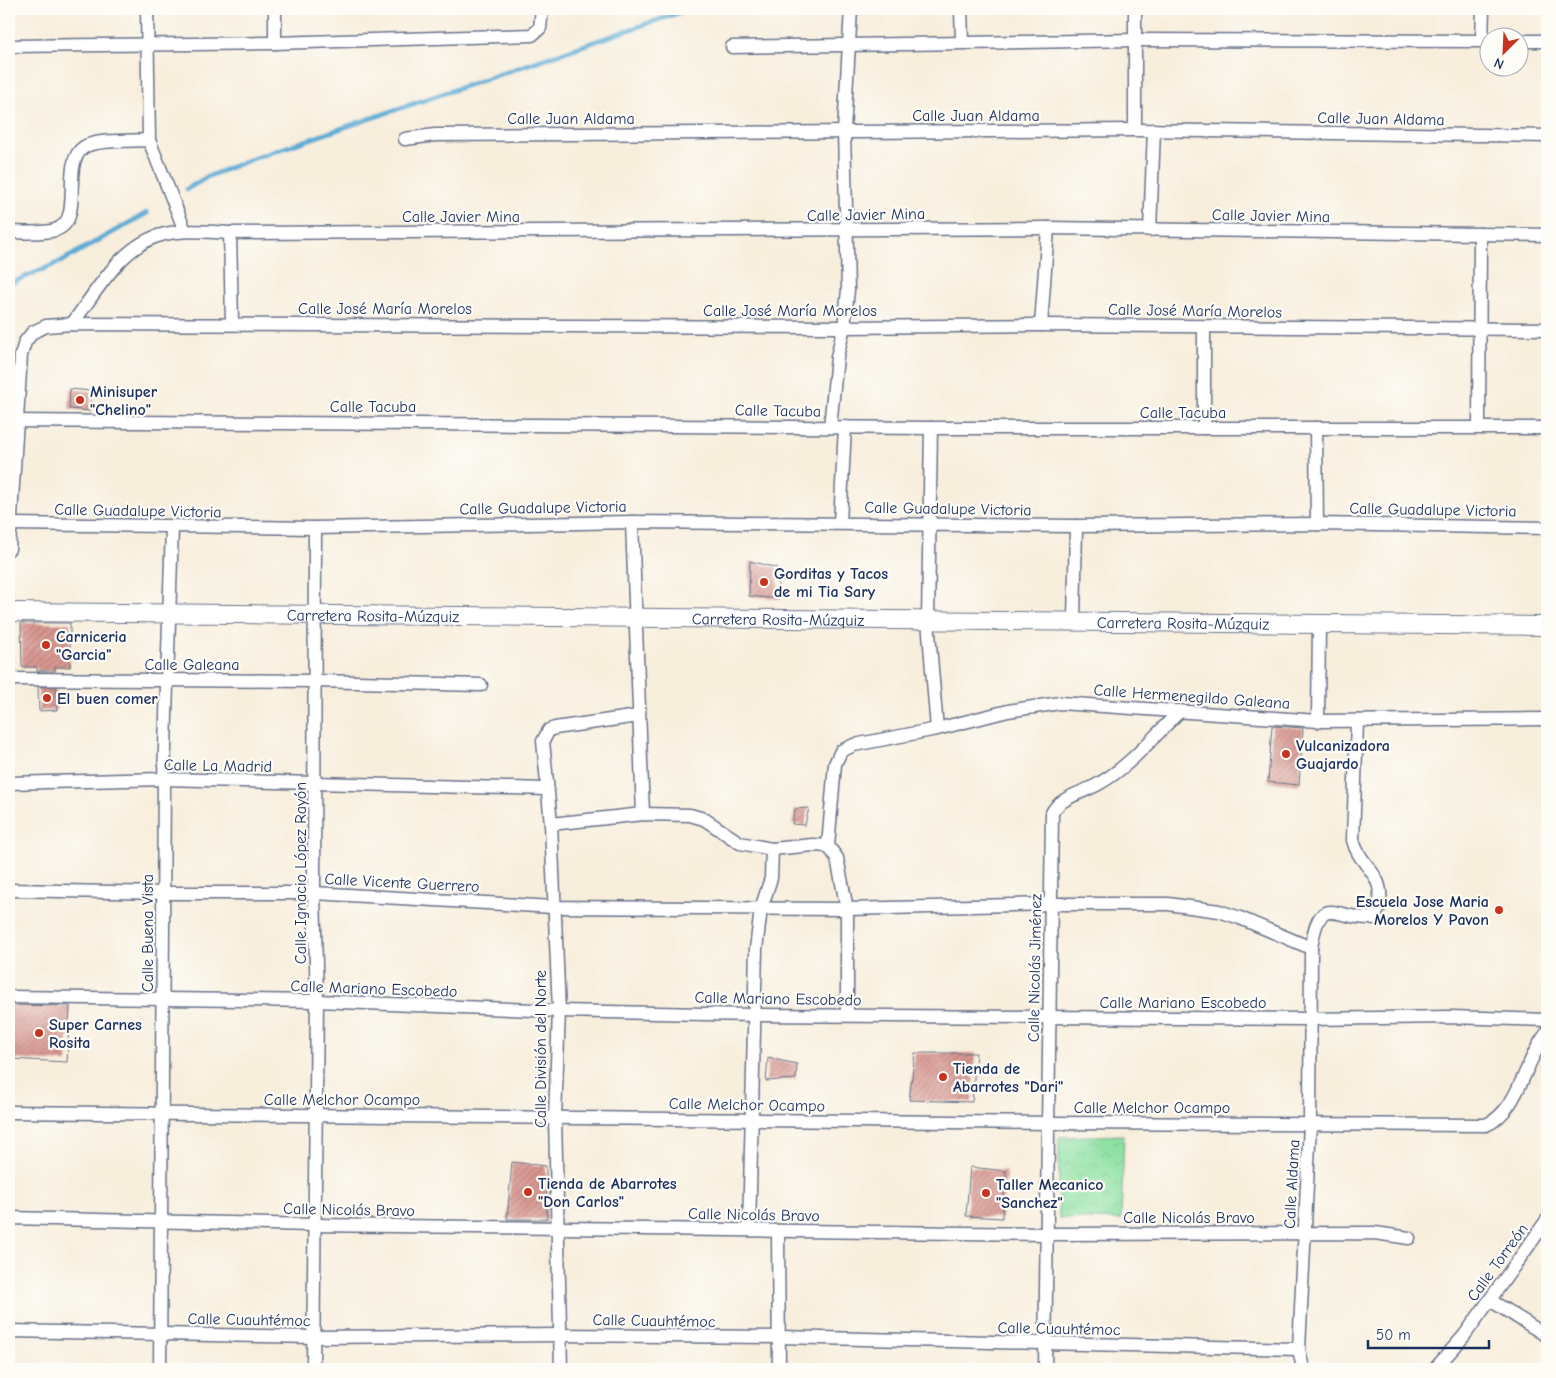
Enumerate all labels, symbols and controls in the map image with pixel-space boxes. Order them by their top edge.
north arrow [1478,28,1528,78]
text: N [1491,54,1507,73]
street label: Calle Juan Aldama [912,107,1040,125]
street label: Calle Juan Aldama [1317,109,1445,129]
street label: Calle Juan Aldama [507,110,635,128]
street label: Calle Javier Mina [807,205,925,225]
street label: Calle Javier Mina [1212,206,1330,226]
street label: Calle Javier Mina [402,208,520,226]
street label: Calle José María Morelos [298,300,472,318]
street label: Calle José María Morelos [1108,300,1282,322]
street label: Calle José María Morelos [703,302,877,320]
place label: Minisuper "Chelino" [90,383,158,419]
marker: Minisuper "Chelino" [74,394,86,406]
street label: Calle Tacuba [330,398,416,416]
street label: Calle Tacuba [735,401,821,421]
street label: Calle Tacuba [1140,404,1226,422]
street label: Calle Guadalupe Victoria [459,498,627,518]
street label: Calle Guadalupe Victoria [864,499,1032,519]
street label: Calle Guadalupe Victoria [1349,500,1517,520]
street label: Calle Guadalupe Victoria [54,501,222,521]
place label: Gorditas y Tacos de mi Tia Sary [774,565,888,601]
marker: Gorditas y Tacos de mi Tia Sary [758,576,770,588]
street label: Carretera Rosita-Múzquiz [287,607,459,626]
street label: Carretera Rosita-Múzquiz [692,610,864,630]
street label: Carretera Rosita-Múzquiz [1097,614,1269,633]
place label: Carniceria "Garcia" [56,628,127,664]
marker: Carniceria "Garcia" [40,639,52,651]
street label: Calle Galeana [144,656,240,674]
street label: Calle Hermenegildo Galeana [1093,681,1291,713]
place label: El buen comer [57,690,158,708]
marker: El buen comer [41,692,53,704]
place label: Vulcanizadora Guajardo [1296,737,1390,773]
marker: Vulcanizadora Guajardo [1280,748,1292,760]
street label: Calle La Madrid [164,756,272,776]
street label: Calle Ignacio López Rayón [292,782,310,964]
street label: Calle Vicente Guerrero [324,870,480,896]
street label: Calle Buena Vista [139,874,157,992]
place label: Escuela Jose Maria Morelos Y Pavon [1356,893,1489,929]
street label: Calle Nicolás Jiménez [1025,894,1045,1042]
marker: Escuela Jose Maria Morelos Y Pavon [1493,904,1505,916]
street label: Calle División del Norte [532,970,550,1128]
street label: Calle Mariano Escobedo [290,977,458,1001]
street label: Calle Mariano Escobedo [694,989,862,1009]
street label: Calle Mariano Escobedo [1100,994,1266,1012]
place label: Super Carnes Rosita [49,1016,142,1052]
marker: Super Carnes Rosita [33,1027,45,1039]
place label: Tienda de Abarrotes "Dari" [953,1060,1063,1096]
marker: Tienda de Abarrotes "Dari" [937,1071,949,1083]
street label: Calle Melchor Ocampo [264,1091,420,1109]
street label: Calle Melchor Ocampo [669,1095,825,1115]
street label: Calle Melchor Ocampo [1074,1099,1230,1117]
street label: Calle Aldama [1281,1139,1303,1229]
place label: Tienda de Abarrotes "Don Carlos" [538,1175,677,1211]
place label: Taller Mecanico "Sanchez" [996,1176,1104,1212]
marker: Tienda de Abarrotes "Don Carlos" [522,1186,534,1198]
marker: Taller Mecanico "Sanchez" [980,1187,992,1199]
street label: Calle Nicolás Bravo [283,1200,415,1220]
street label: Calle Nicolás Bravo [688,1205,820,1225]
street label: Calle Nicolás Bravo [1123,1209,1255,1227]
street label: Calle Torreón [1464,1220,1532,1305]
street label: Calle Cuauhtémoc [187,1310,311,1330]
street label: Calle Cuauhtémoc [592,1311,716,1331]
scale bar [1368,1318,1490,1350]
street label: Calle Cuauhtémoc [997,1319,1121,1339]
text: 50 m [1376,1326,1411,1344]

